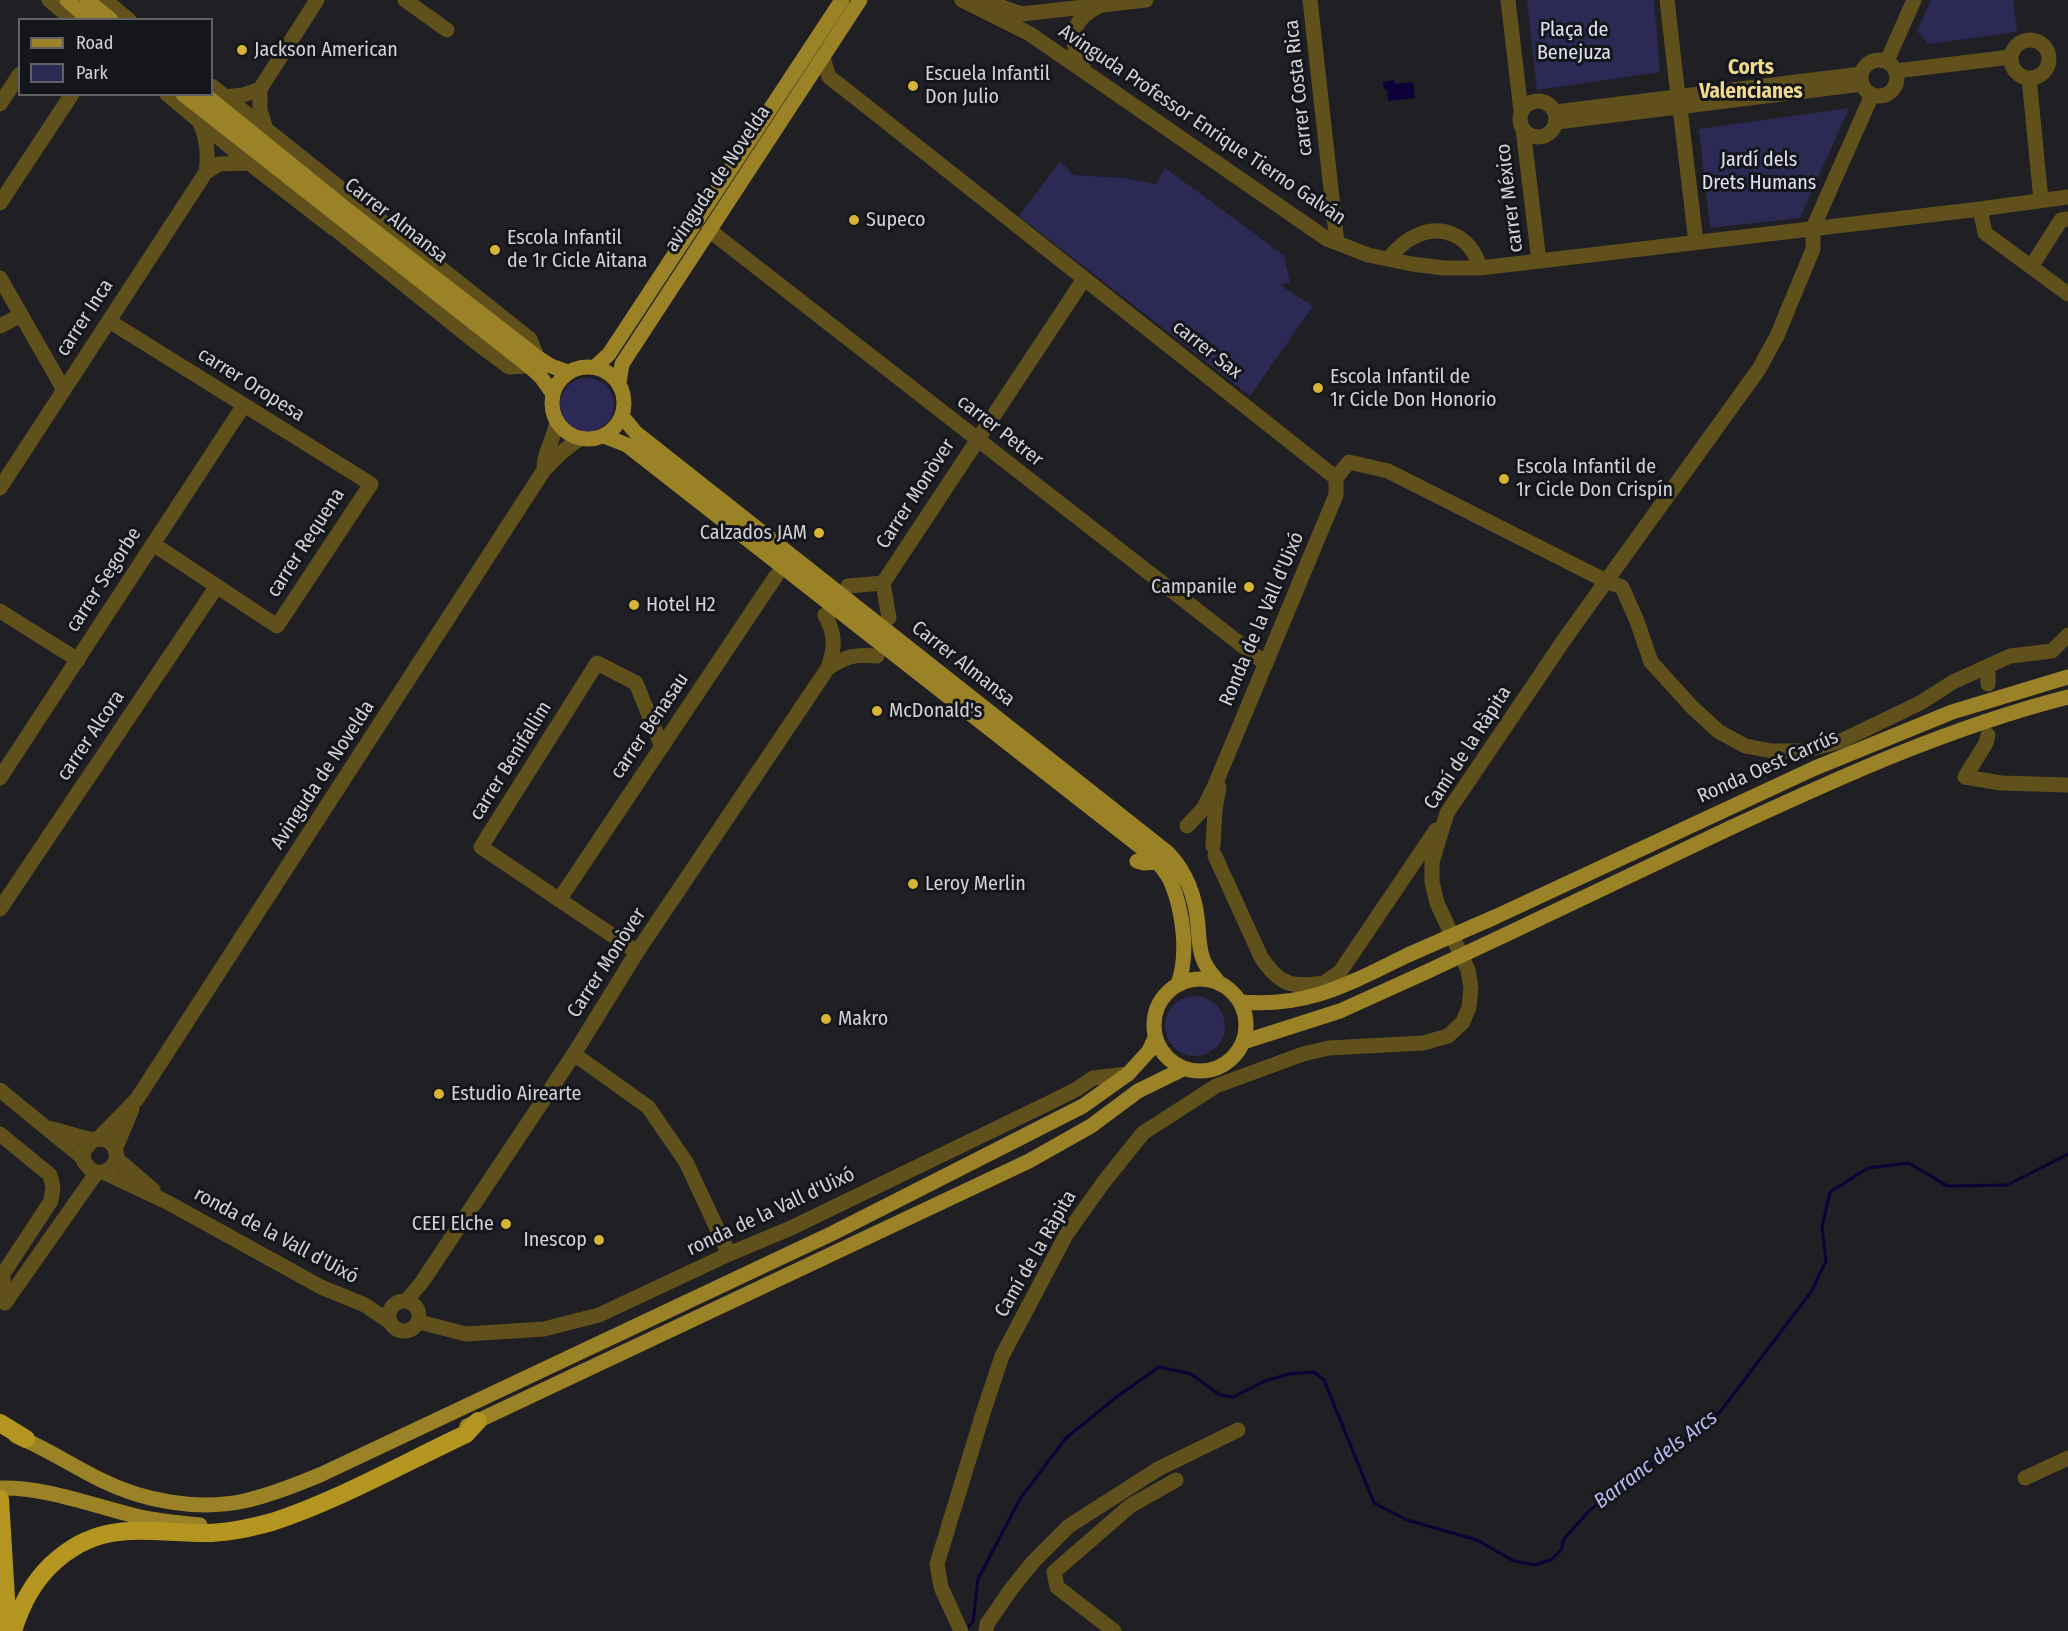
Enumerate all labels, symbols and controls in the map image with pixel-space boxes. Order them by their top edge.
legend [18,18,213,96]
park label: Plaça de Benejuza [1537,18,1611,65]
street label: carrer Costa Rica [1280,19,1318,157]
street label: Avinguda Professor Enrique Tierno Galván [1054,20,1350,230]
text: Road [76,32,113,54]
place label: Jackson American [254,38,398,62]
marker: Jackson American [235,43,249,57]
district label: Corts Valencianes [1699,55,1803,105]
text: Park [76,62,108,84]
place label: Escuela Infantil Don Julio [925,62,1050,109]
marker: Escuela Infantil Don Julio [906,79,920,93]
street label: avinguda de Novelda [660,101,776,257]
street label: carrer México [1491,142,1529,254]
park label: Jardí dels Drets Humans [1702,148,1816,195]
street label: Carrer Almansa [340,173,452,269]
place label: Supeco [866,208,926,232]
marker: Supeco [847,213,861,227]
place label: Escola Infantil de 1r Cicle Aitana [507,226,647,273]
marker: Escola Infantil de 1r Cicle Aitana [488,243,502,257]
street label: carrer Inca [51,275,119,361]
street label: carrer Sax [1167,315,1247,385]
street label: carrer Oropesa [193,343,309,427]
place label: Escola Infantil de 1r Cicle Don Honorio [1330,365,1497,412]
marker: Escola Infantil de 1r Cicle Don Honorio [1311,381,1325,395]
street label: carrer Petrer [952,390,1048,472]
street label: Carrer Monòver [872,435,960,553]
place label: Escola Infantil de 1r Cicle Don Crispín [1516,455,1673,502]
marker: Escola Infantil de 1r Cicle Don Crispín [1497,472,1511,486]
street label: carrer Requena [262,484,350,602]
place label: Calzados JAM [700,521,807,545]
street label: carrer Segorbe [61,523,147,637]
marker: Calzados JAM [812,526,826,540]
street label: Ronda de la Vall d'Uixó [1214,528,1310,710]
place label: Campanile [1151,575,1237,599]
marker: Campanile [1242,580,1256,594]
place label: Hotel H2 [646,593,716,617]
marker: Hotel H2 [627,598,641,612]
street label: Carrer Almansa [907,616,1019,712]
street label: carrer Benasau [606,668,694,784]
street label: Camí de la Ràpita [1419,682,1517,814]
street label: carrer Alcora [52,686,130,786]
street label: Avinguda de Novelda [266,696,380,854]
street label: carrer Benifallim [465,697,557,825]
place label: McDonald's [889,699,982,723]
marker: McDonald's [870,704,884,718]
street label: Ronda Oest Carrús [1694,725,1842,809]
place label: Leroy Merlin [925,872,1026,896]
marker: Leroy Merlin [906,877,920,891]
street label: Carrer Monòver [563,904,651,1022]
place label: Makro [838,1007,888,1031]
marker: Makro [819,1012,833,1026]
place label: Estudio Airearte [451,1082,581,1106]
marker: Estudio Airearte [432,1087,446,1101]
street label: ronda de la Vall d'Uixó [683,1163,859,1261]
street label: ronda de la Vall d'Uixó [190,1183,362,1289]
street label: Camí de la Ràpita [990,1186,1082,1322]
place label: CEEI Elche [412,1212,494,1236]
marker: CEEI Elche [499,1217,513,1231]
place label: Inescop [523,1228,587,1252]
marker: Inescop [592,1233,606,1247]
water label: Barranc dels Arcs [1589,1405,1723,1515]

